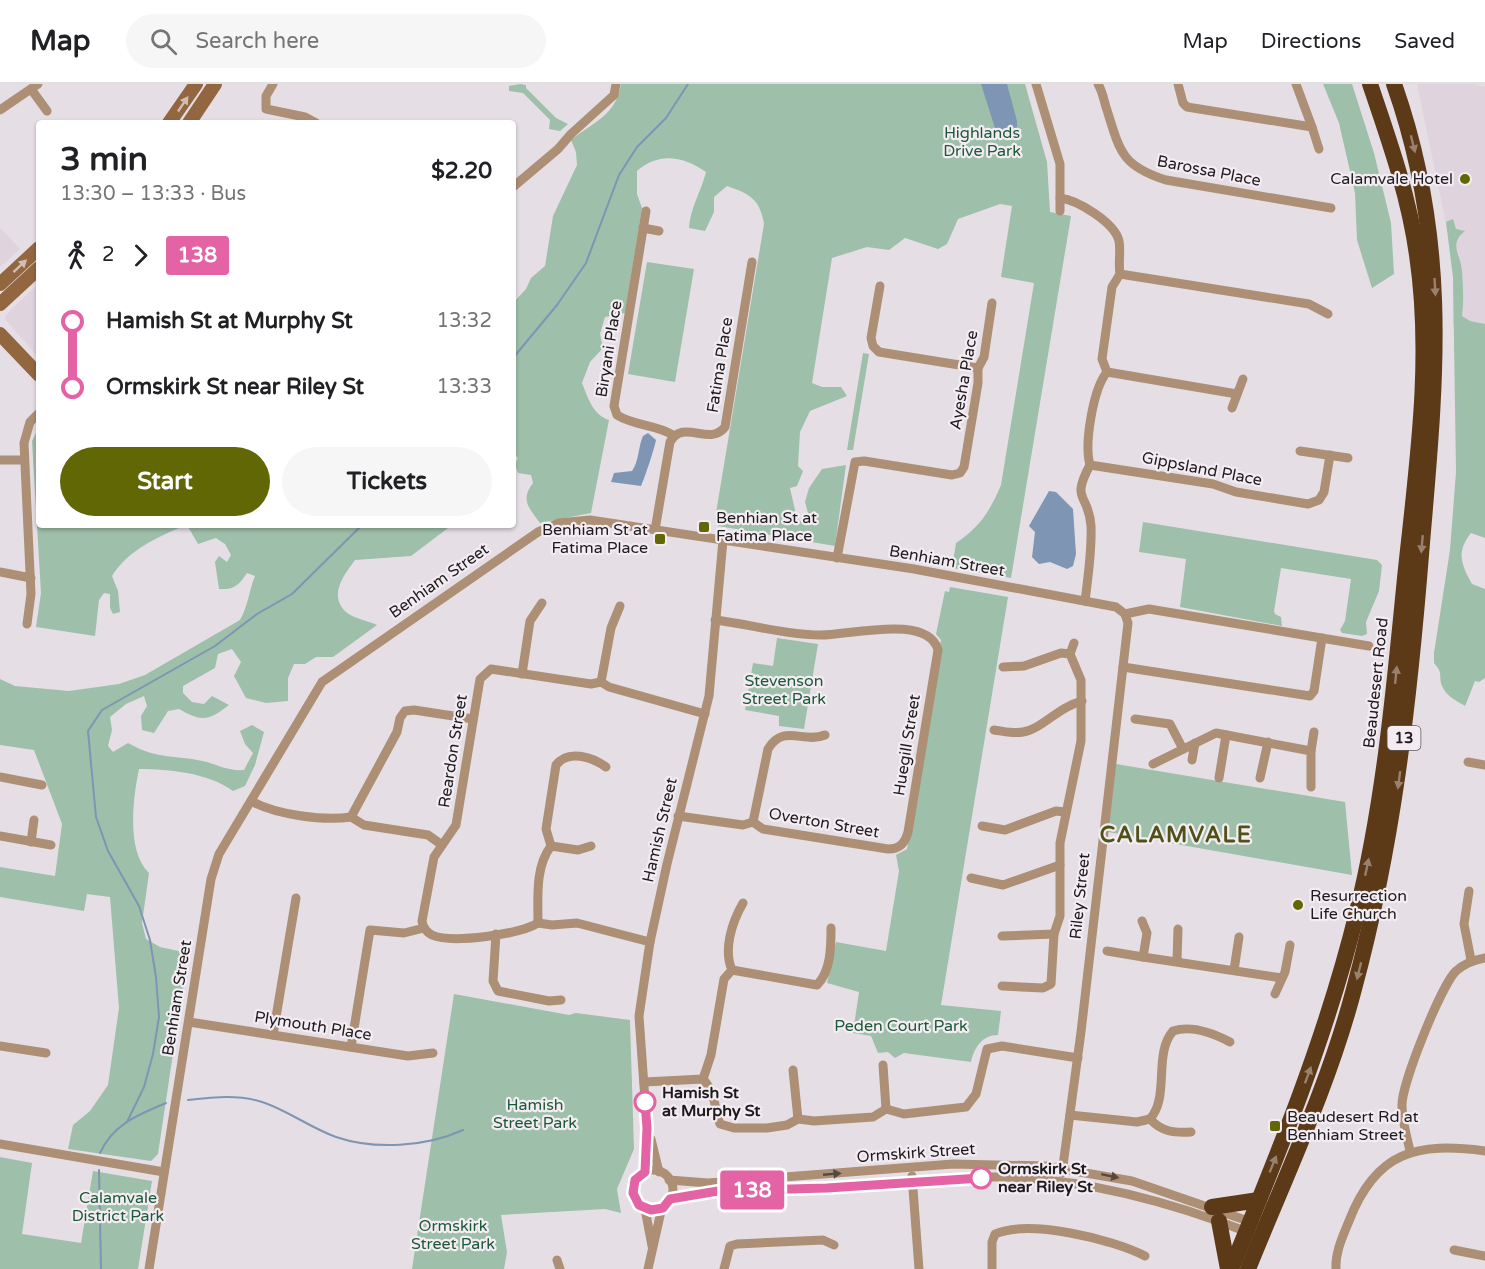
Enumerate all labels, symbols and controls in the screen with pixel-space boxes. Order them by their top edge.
search box [126,14,546,68]
text: Map [30,24,90,58]
icon: search [147,25,180,58]
text: Search here [195,28,319,54]
text: Map [1182,29,1228,54]
text: Directions [1261,29,1361,54]
text: Saved [1394,29,1455,54]
one-way arrow [177,96,188,112]
park label: Highlands Drive Park [943,123,1021,161]
one-way arrow [1408,135,1418,153]
text: 3 min [60,140,148,179]
street label: Barossa Place [1155,151,1263,191]
text: $2.20 [431,158,492,184]
place label: Calamvale Hotel [1330,169,1453,189]
marker: Calamvale Hotel [1458,172,1472,186]
text: 13:30 – 13:33 · Bus [60,182,246,206]
icon: walk [60,239,93,272]
icon: forward [124,239,157,272]
text: 2 [102,243,115,267]
text: 138 [178,243,217,268]
one-way arrow [12,259,27,273]
one-way arrow [1430,278,1439,297]
street label: Biryani Place [591,299,627,399]
text: Hamish St at Murphy St [106,308,353,334]
text: 13:32 [437,309,492,333]
street label: Fatima Place [703,316,737,414]
street label: Ayesha Place [945,329,983,431]
text: Ormskirk St near Riley St [106,374,364,400]
text: 13:33 [437,375,492,399]
button: Start [60,447,270,516]
button: Tickets [282,447,492,516]
street label: Gippsland Place [1140,448,1264,490]
place label: Benhian St at Fatima Place [716,508,817,546]
place label: Benhiam St at Fatima Place [542,520,648,558]
marker: Benhian St at Fatima Place [697,520,711,534]
marker: Benhiam St at Fatima Place [653,532,667,546]
one-way arrow [1417,535,1427,554]
street label: Benhiam Street [385,539,493,623]
street label: Benhiam Street [888,541,1006,581]
street label: Beaudesert Road [1359,617,1393,749]
one-way arrow [1391,665,1401,684]
park label: Stevenson Street Park [742,671,826,709]
street label: Reardon Street [434,693,472,809]
street label: Huegill Street [889,693,925,797]
road number: 13 [1388,726,1420,750]
one-way arrow [1394,771,1403,790]
street label: Hamish Street [638,776,682,884]
street label: Overton Street [767,803,881,843]
district label: CALAMVALE [1100,822,1252,848]
street label: Riley Street [1066,852,1094,940]
one-way arrow [1363,858,1372,877]
place label: Resurrection Life Church [1310,886,1407,924]
marker: Resurrection Life Church [1291,898,1305,912]
street label: Benhiam Street [158,939,196,1057]
one-way arrow [1354,962,1363,980]
street label: Plymouth Place [253,1007,373,1045]
park label: Peden Court Park [834,1016,968,1036]
one-way arrow [1304,1066,1313,1084]
place label: Hamish St at Murphy St [662,1083,761,1121]
marker: Hamish St at Murphy St [634,1091,656,1113]
park label: Hamish Street Park [493,1095,577,1133]
place label: Beaudesert Rd at Benhiam Street [1287,1107,1419,1145]
marker: Beaudesert Rd at Benhiam Street [1268,1119,1282,1133]
street label: Ormskirk Street [856,1139,976,1167]
one-way arrow [1268,1155,1278,1173]
place label: Ormskirk St near Riley St [998,1159,1094,1197]
marker: Ormskirk St near Riley St [970,1167,992,1189]
line badge: 138 [718,1170,786,1210]
one-way arrow [823,1170,842,1179]
one-way arrow [1101,1172,1120,1181]
text: 138 [732,1178,772,1203]
park label: Calamvale District Park [72,1188,165,1226]
park label: Ormskirk Street Park [411,1216,495,1254]

